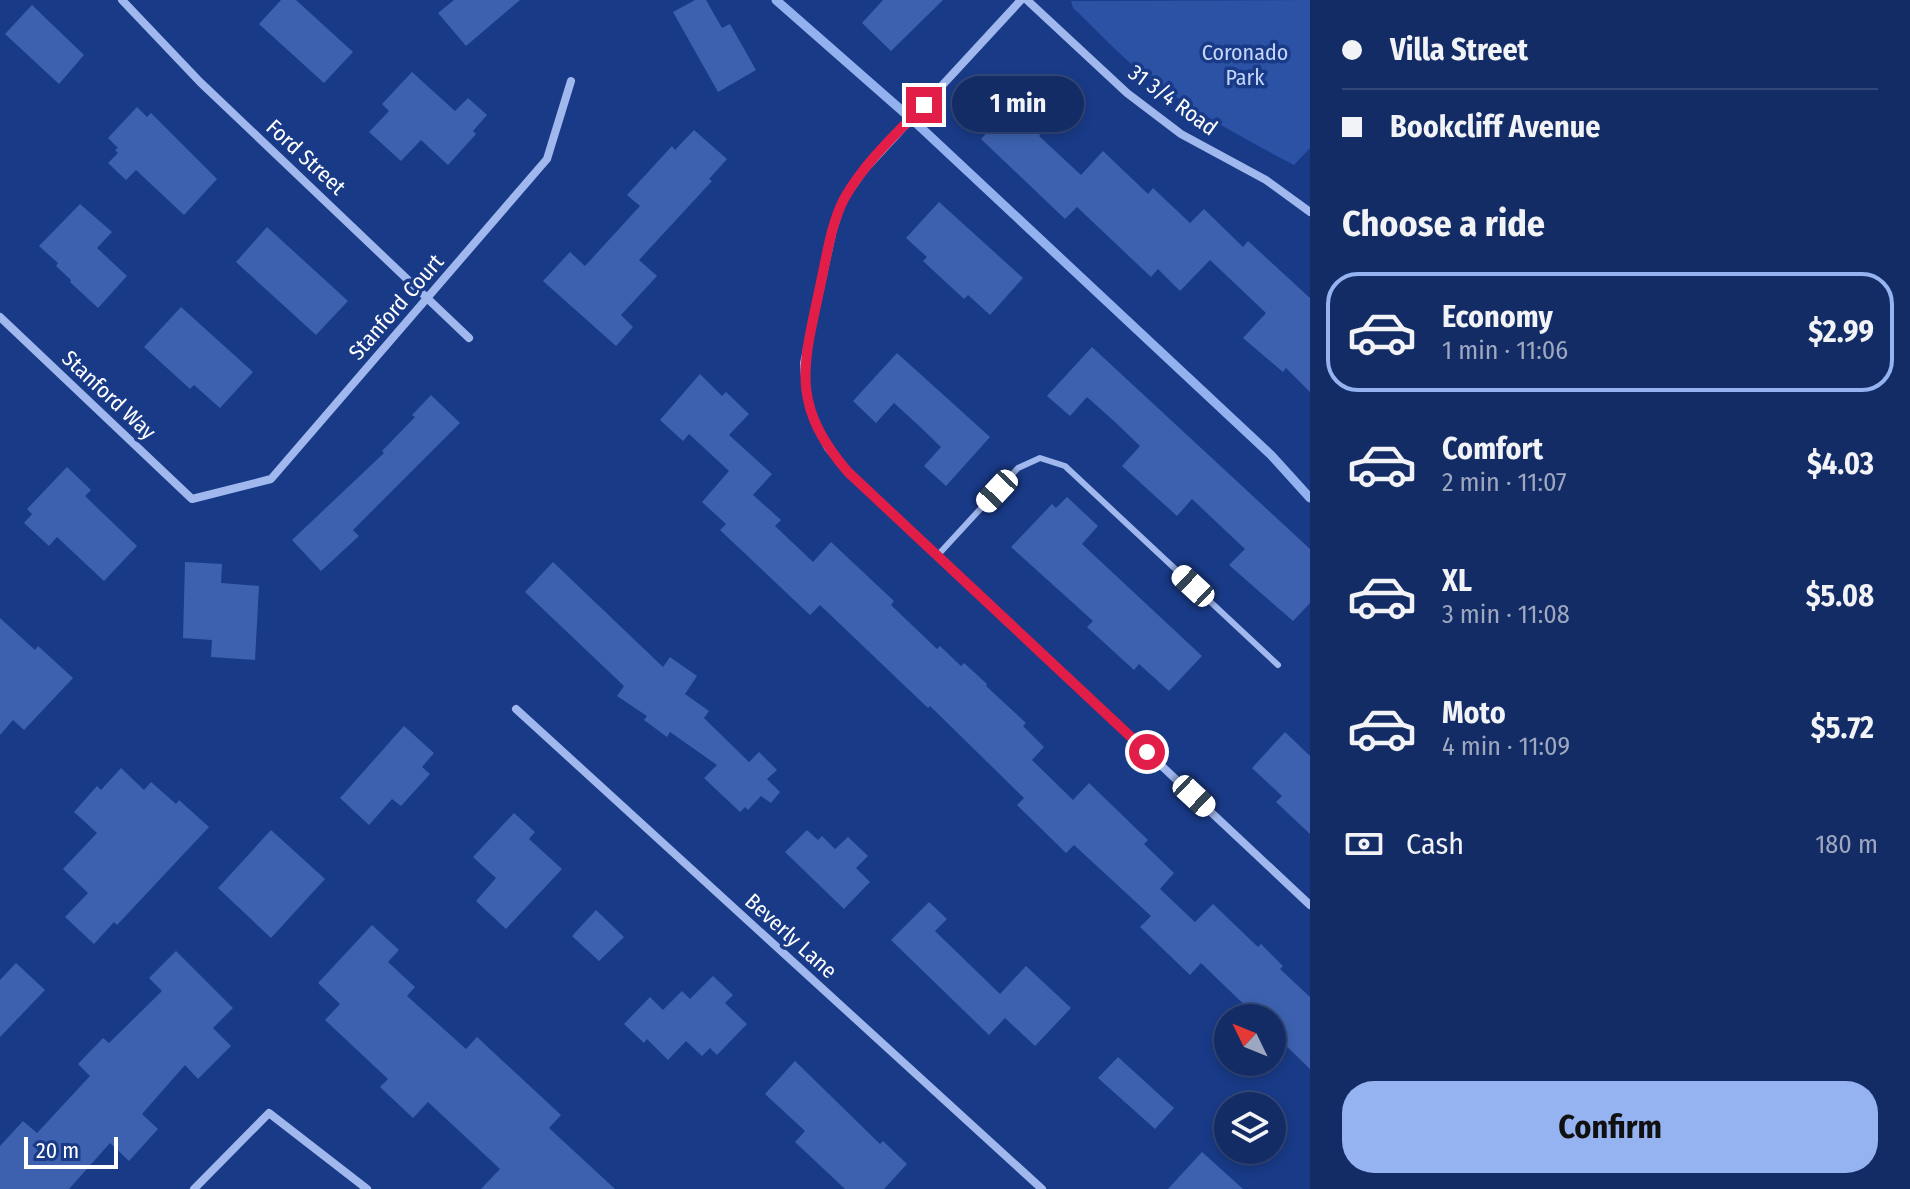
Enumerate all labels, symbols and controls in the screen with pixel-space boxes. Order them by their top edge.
text: Villa Street [1390,32,1528,68]
park label: Coronado Park [1202,39,1288,91]
street label: 31 3/4 Road [1123,59,1223,141]
callout: 1 min [952,77,1084,133]
route end [906,87,942,123]
text: 1 min [990,88,1046,119]
text: Bookcliff Avenue [1390,109,1601,145]
street label: Ford Street [261,114,352,201]
text: Choose a ride [1342,202,1545,246]
street label: Stanford Court [343,248,450,365]
icon: car [1346,296,1418,368]
text: Economy [1442,299,1553,335]
text: $2.99 [1808,314,1874,350]
text: 1 min · 11:06 [1442,335,1568,366]
street label: Stanford Way [56,345,162,445]
icon: car [1346,428,1418,500]
text: Comfort [1442,431,1543,467]
text: $4.03 [1807,446,1874,482]
car [972,465,1022,517]
text: 2 min · 11:07 [1442,467,1567,498]
icon: car [1346,560,1418,632]
car [1167,561,1219,611]
text: XL [1442,563,1472,599]
text: $5.08 [1806,578,1874,614]
text: 3 min · 11:08 [1442,599,1570,630]
icon: car [1346,692,1418,764]
text: Moto [1442,695,1506,731]
text: $5.72 [1811,710,1874,746]
text: 4 min · 11:09 [1442,731,1570,762]
route start [1129,734,1165,770]
car [1168,771,1220,821]
icon: cash [1342,822,1386,866]
text: Cash [1406,826,1464,862]
text: 180 m [1815,829,1878,860]
street label: Beverly Lane [739,888,843,984]
north arrow [1214,1004,1286,1076]
map controls [1214,1004,1286,1164]
button: Confirm [1342,1081,1878,1173]
button: layers [1214,1092,1286,1164]
scale bar [24,1133,118,1169]
text: 20 m [36,1137,79,1164]

